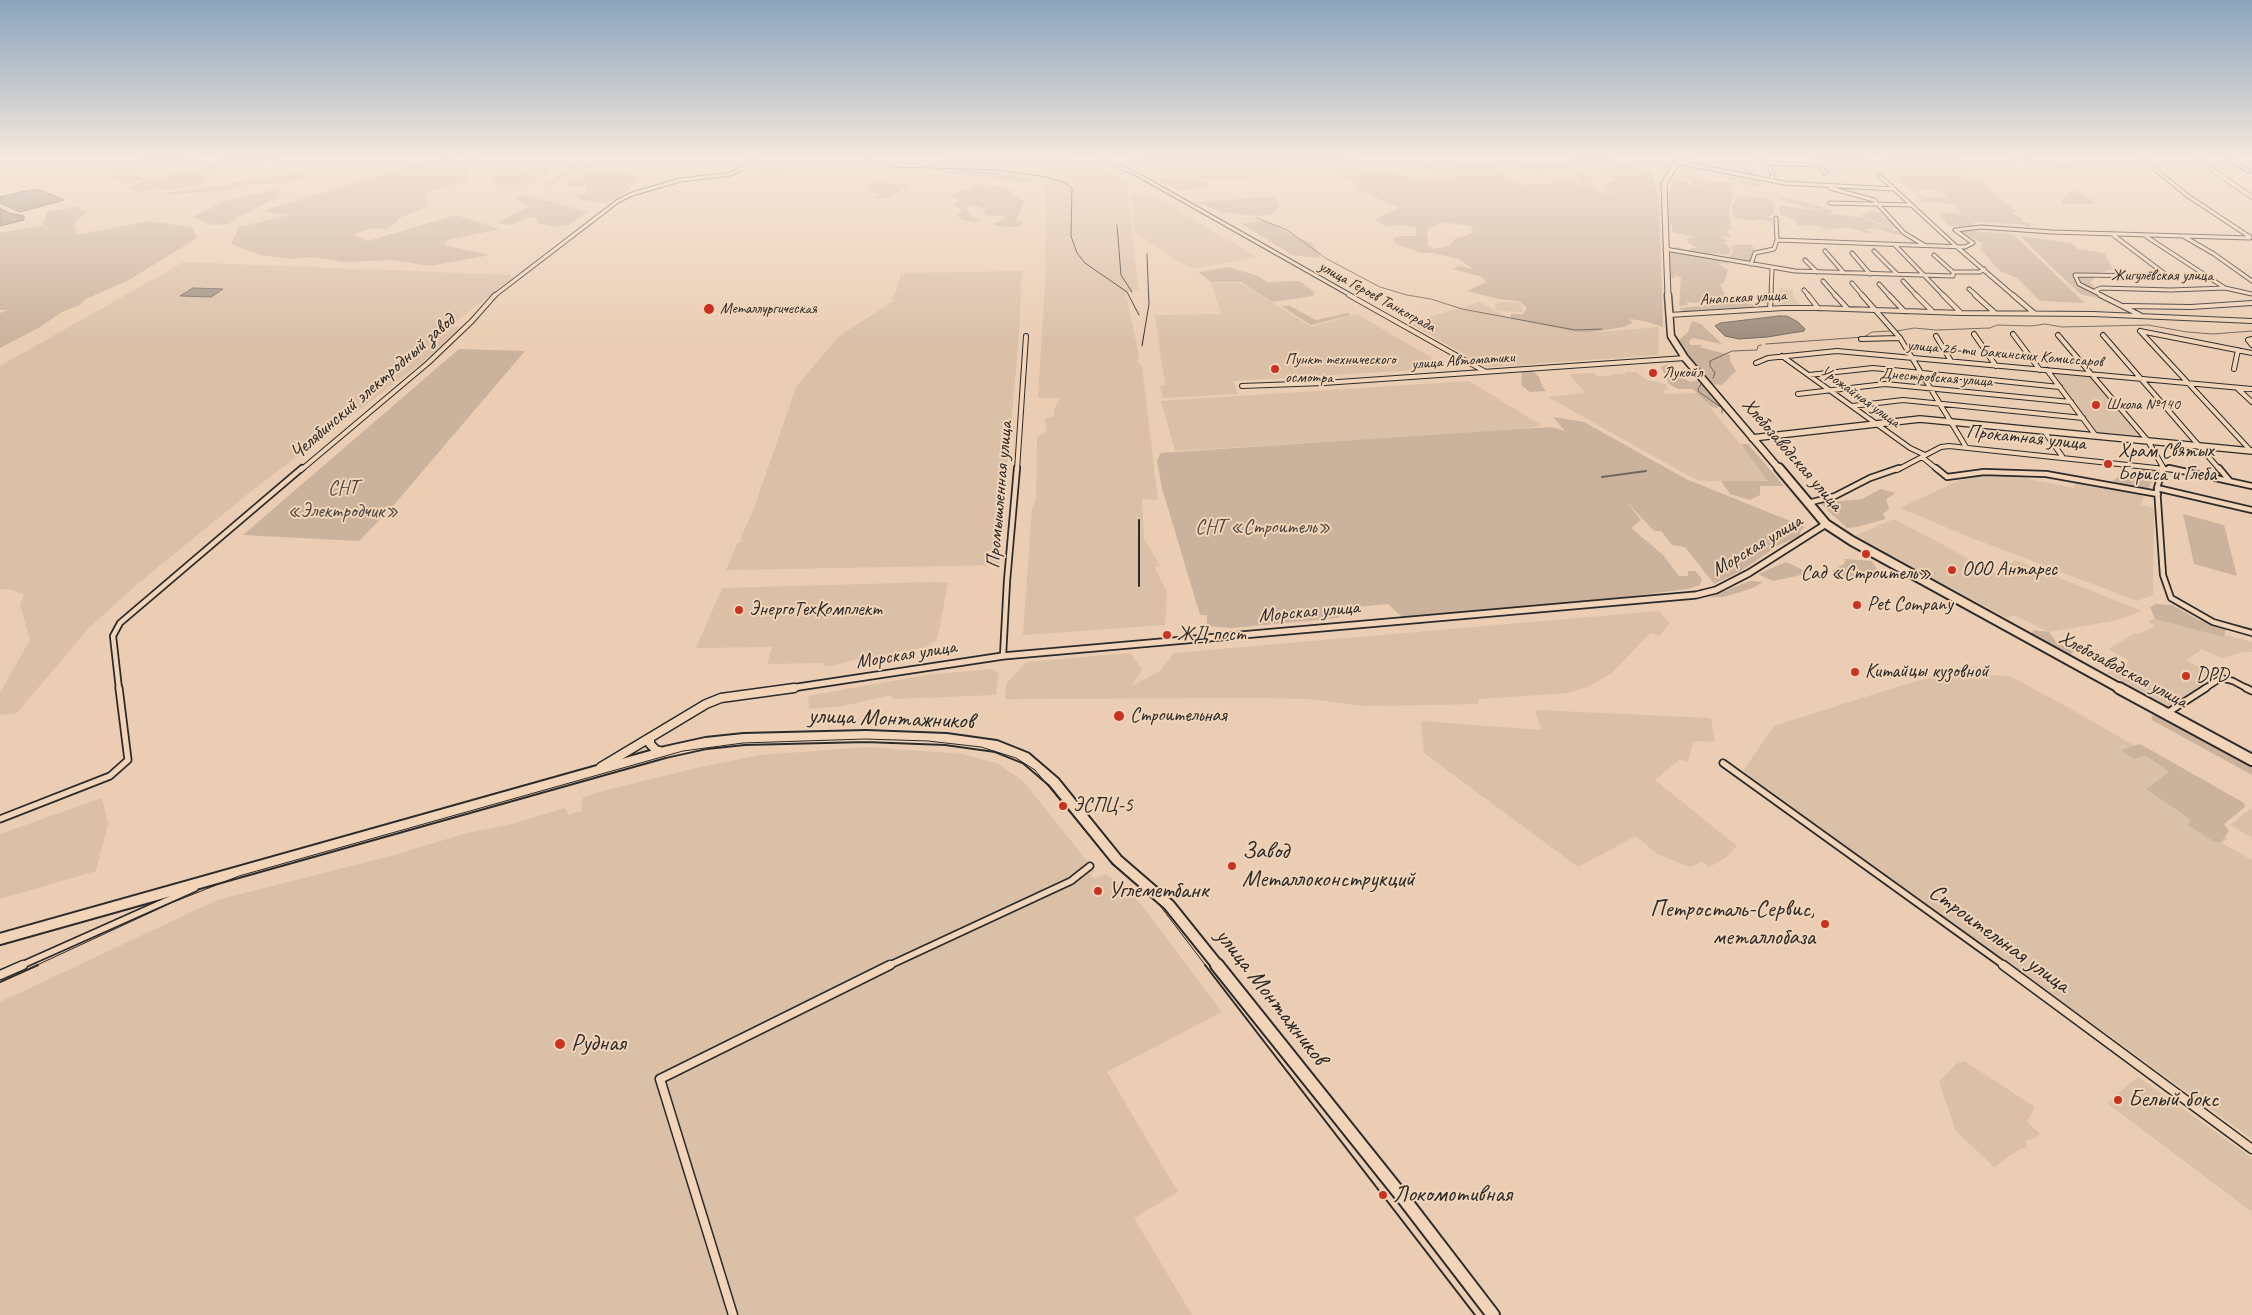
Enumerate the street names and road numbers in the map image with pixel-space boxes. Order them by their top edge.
street label: улица Героев Танкограда [1315,257,1439,337]
street label: Жигулёвская улица [2111,266,2213,286]
street label: Анапская улица [1699,286,1787,310]
street label: Челябинский электродный завод [286,309,460,465]
street label: улица 26-ти Бакинских Комиссаров [1906,336,2104,372]
street label: улица Автоматики [1411,348,1515,374]
street label: Урожайная улица [1816,362,1904,432]
street label: Днестровская улица [1879,364,1993,392]
street label: Хлебозаводская улица [1736,393,1848,517]
street label: Промышленная улица [982,420,1018,570]
street label: Прокатная улица [1965,420,2087,456]
street label: Морская улица [1707,510,1807,582]
street label: Морская улица [1257,596,1361,628]
street label: Хлебозаводская улица [2055,626,2191,714]
street label: Морская улица [854,635,958,675]
street label: улица Монтажников [808,702,974,736]
street label: Строительная улица [1923,878,2075,1000]
street label: улица Монтажников [1209,923,1333,1071]

